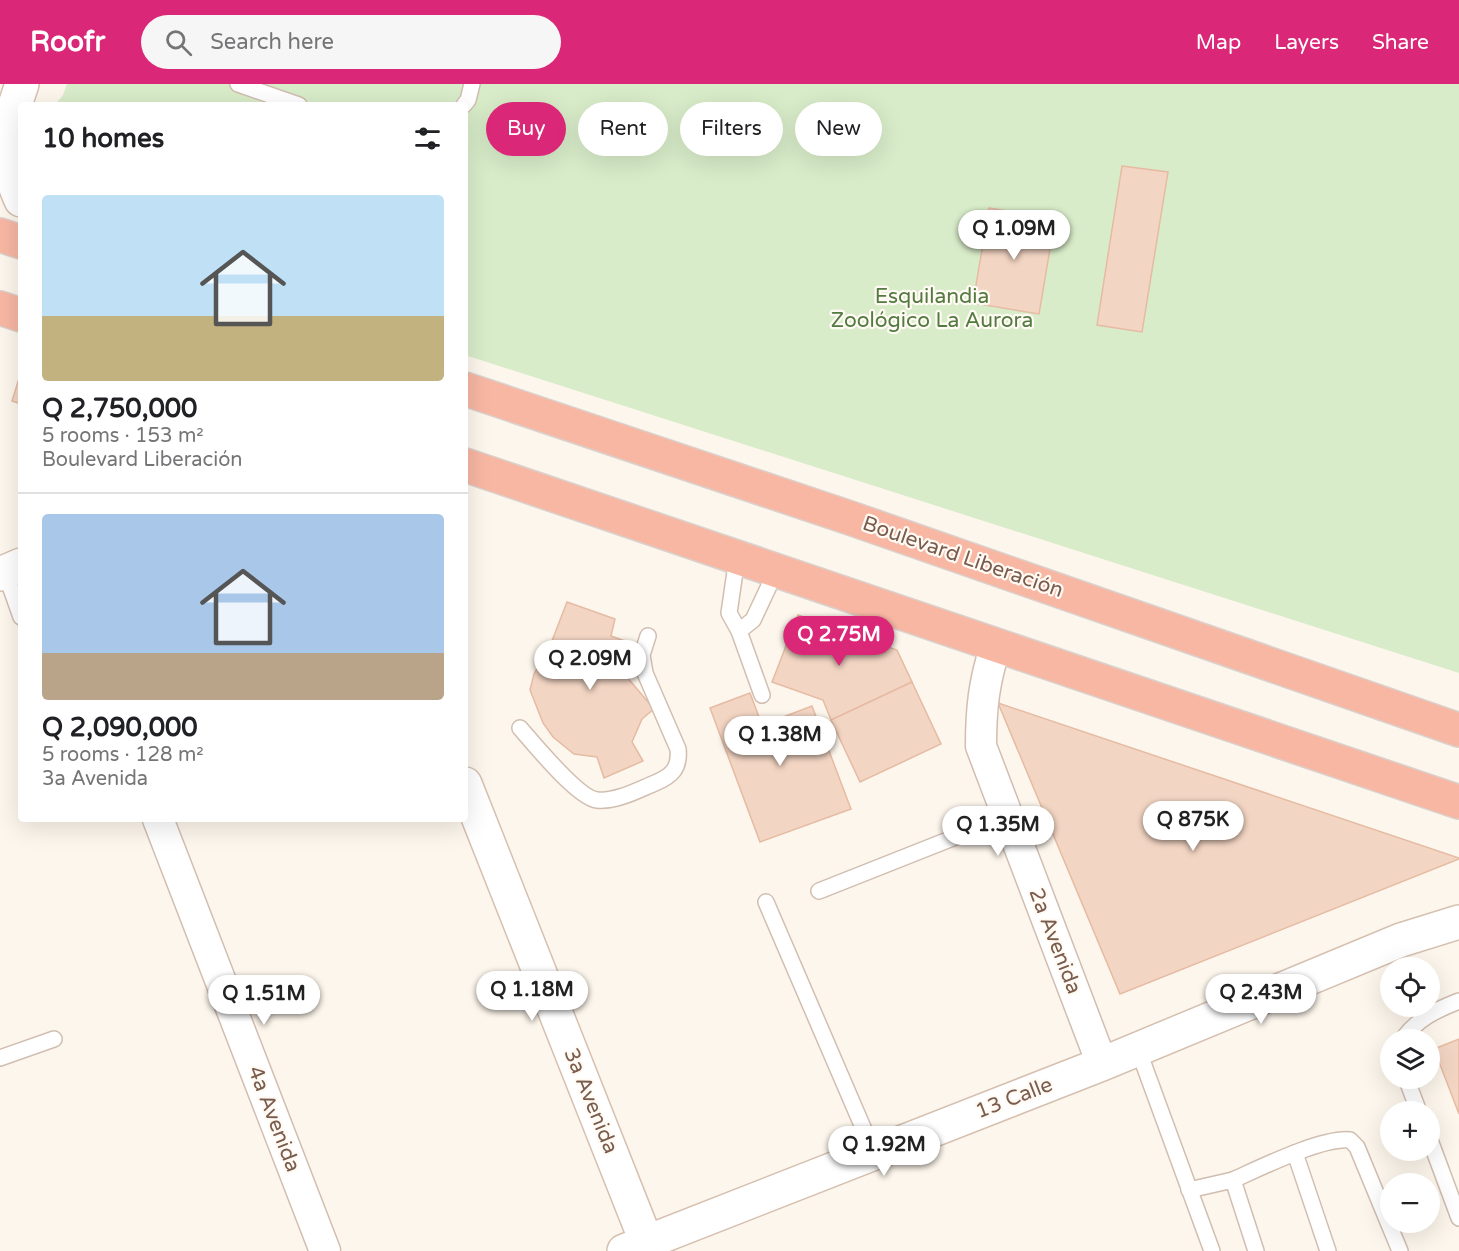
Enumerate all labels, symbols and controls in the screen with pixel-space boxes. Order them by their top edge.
search box [141,15,561,69]
text: Roofr [30,25,105,59]
icon: search [162,26,195,59]
text: Search here [210,29,334,55]
text: Map [1196,30,1241,55]
text: Layers [1274,30,1339,55]
text: Share [1372,30,1429,55]
chip: Buy [486,102,566,156]
chip: Rent [578,102,668,156]
chip: Filters [680,102,783,156]
chip: New [795,102,882,156]
icon: filters [411,122,444,155]
text: 10 homes [42,123,164,154]
pin: Q 1.09M [959,210,1069,261]
text: Q 1.09M [972,217,1056,241]
icon: home [189,234,297,342]
park label: Esquilandia Zoológico La Aurora [831,284,1033,333]
text: Q 2,750,000 [42,393,197,424]
text: 5 rooms · 153 m² [42,424,204,448]
text: Boulevard Liberación [42,448,243,472]
street label: Boulevard Liberación [859,511,1067,603]
icon: home [189,553,297,661]
pin: Q 2.75M [784,616,894,667]
text: Q 2.75M [797,623,881,647]
pin: Q 2.09M [535,640,645,691]
text: Q 2.09M [548,647,632,671]
text: Q 2,090,000 [42,712,198,743]
pin: Q 1.38M [725,716,835,767]
text: Q 1.38M [738,723,822,747]
text: 5 rooms · 128 m² [42,743,204,767]
text: 3a Avenida [42,767,148,791]
pin: Q 875K [1144,801,1242,852]
pin: Q 1.35M [943,806,1053,857]
text: Q 875K [1157,808,1229,832]
text: Q 1.35M [956,813,1040,837]
street label: 2a Avenida [1023,885,1087,997]
map controls [1380,957,1440,1233]
button: locate [1380,957,1440,1017]
pin: Q 1.18M [477,971,587,1022]
pin: Q 2.43M [1206,974,1316,1025]
pin: Q 1.51M [209,975,319,1026]
text: Q 1.18M [490,978,574,1002]
text: Q 2.43M [1219,981,1303,1005]
text: Q 1.51M [222,982,306,1006]
button: layers [1380,1029,1440,1089]
street label: 3a Avenida [559,1045,623,1157]
street label: 4a Avenida [242,1063,306,1175]
street label: 13 Calle [972,1072,1056,1124]
button: + [1380,1101,1440,1161]
pin: Q 1.92M [829,1126,939,1177]
text: Q 1.92M [842,1133,926,1157]
button: − [1380,1173,1440,1233]

